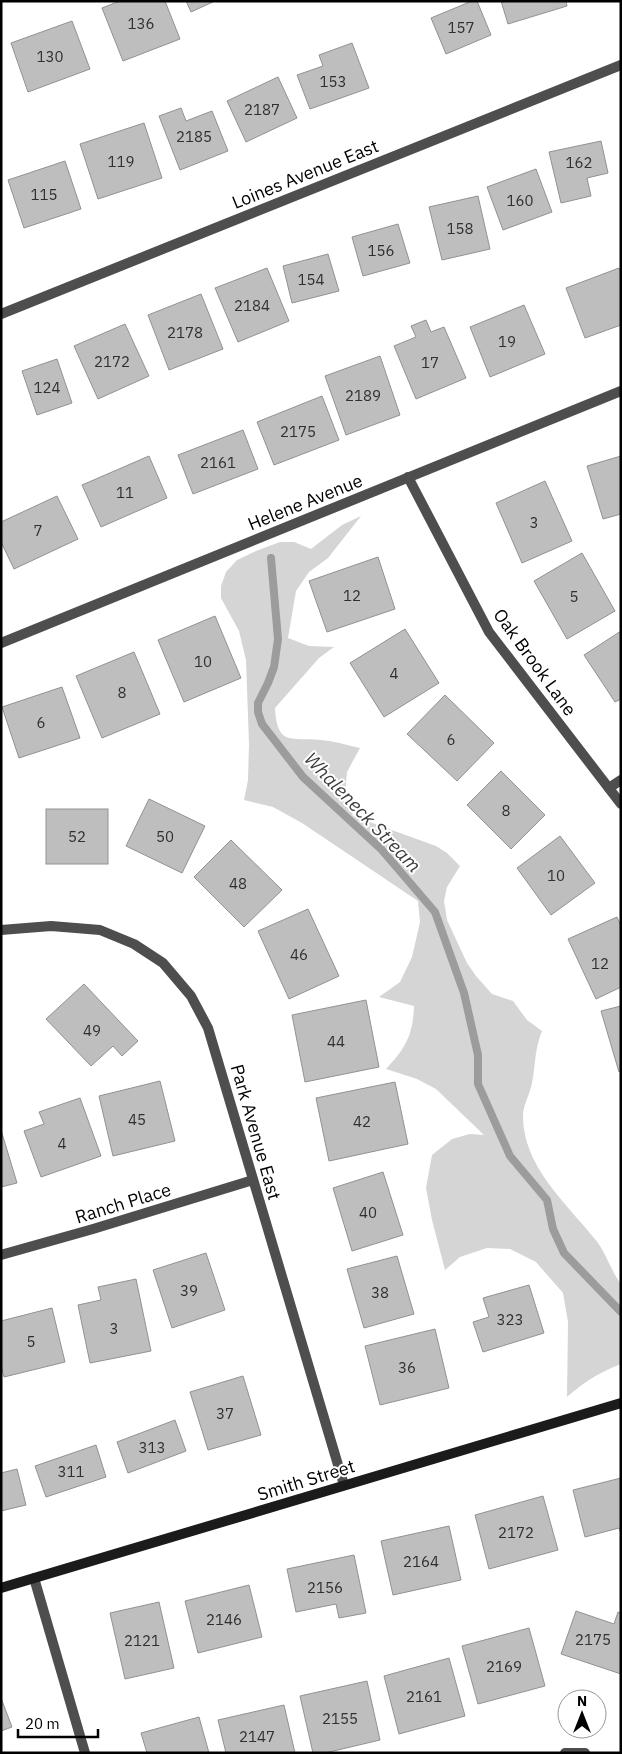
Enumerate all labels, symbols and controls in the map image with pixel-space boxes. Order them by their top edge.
house number: 136 [127,14,155,33]
house number: 157 [447,18,475,37]
house number: 130 [36,47,64,66]
house number: 153 [319,72,347,91]
house number: 2187 [244,100,280,119]
house number: 2185 [176,127,212,146]
street label: Loines Avenue East [228,134,382,214]
house number: 119 [107,152,135,171]
house number: 162 [565,153,593,172]
house number: 115 [30,185,58,204]
house number: 160 [506,191,534,210]
house number: 158 [446,219,474,238]
house number: 156 [367,241,395,260]
house number: 154 [297,270,325,289]
house number: 2184 [234,296,270,315]
house number: 2178 [167,323,203,342]
house number: 19 [498,332,516,351]
house number: 2172 [94,352,130,371]
house number: 17 [421,353,439,372]
house number: 124 [33,378,61,397]
house number: 2189 [345,386,381,405]
house number: 2175 [280,422,316,441]
house number: 2161 [200,453,236,472]
street label: Helene Avenue [244,468,366,535]
house number: 11 [116,483,134,502]
house number: 3 [529,513,539,532]
house number: 7 [33,521,43,540]
house number: 12 [343,586,361,605]
house number: 5 [569,587,579,606]
street label: Oak Brook Lane [488,604,582,720]
house number: 10 [194,652,212,671]
house number: 4 [389,664,399,683]
house number: 8 [117,683,127,702]
house number: 6 [36,713,46,732]
house number: 6 [446,730,456,749]
water label: Whaleneck Stream [300,747,426,877]
house number: 8 [501,801,511,820]
house number: 52 [68,827,86,846]
house number: 50 [156,827,174,846]
house number: 10 [547,866,565,885]
house number: 48 [229,874,247,893]
house number: 46 [290,945,308,964]
house number: 12 [591,954,609,973]
house number: 49 [83,1021,101,1040]
house number: 44 [327,1032,345,1051]
street label: Park Avenue East [226,1061,286,1203]
house number: 45 [128,1110,146,1129]
house number: 42 [353,1112,371,1131]
house number: 4 [57,1134,67,1153]
street label: Ranch Place [72,1178,174,1228]
house number: 40 [359,1203,377,1222]
house number: 39 [180,1281,198,1300]
house number: 38 [371,1283,389,1302]
house number: 323 [496,1310,524,1329]
house number: 3 [109,1319,119,1338]
house number: 5 [26,1332,36,1351]
house number: 36 [398,1358,416,1377]
house number: 37 [216,1404,234,1423]
house number: 313 [138,1438,166,1457]
street label: Smith Street [254,1454,358,1506]
house number: 311 [57,1462,85,1481]
house number: 2172 [498,1523,534,1542]
house number: 2164 [403,1552,439,1571]
house number: 2156 [307,1578,343,1597]
house number: 2146 [206,1610,242,1629]
house number: 2175 [575,1630,611,1649]
house number: 2121 [124,1631,160,1650]
house number: 2169 [486,1657,522,1676]
house number: 2161 [406,1687,442,1706]
north arrow [557,1689,607,1739]
text: N [577,1692,587,1710]
scale bar [18,1706,98,1738]
house number: 2155 [322,1709,358,1728]
text: 20 m [25,1714,60,1733]
house number: 2147 [239,1727,275,1746]

